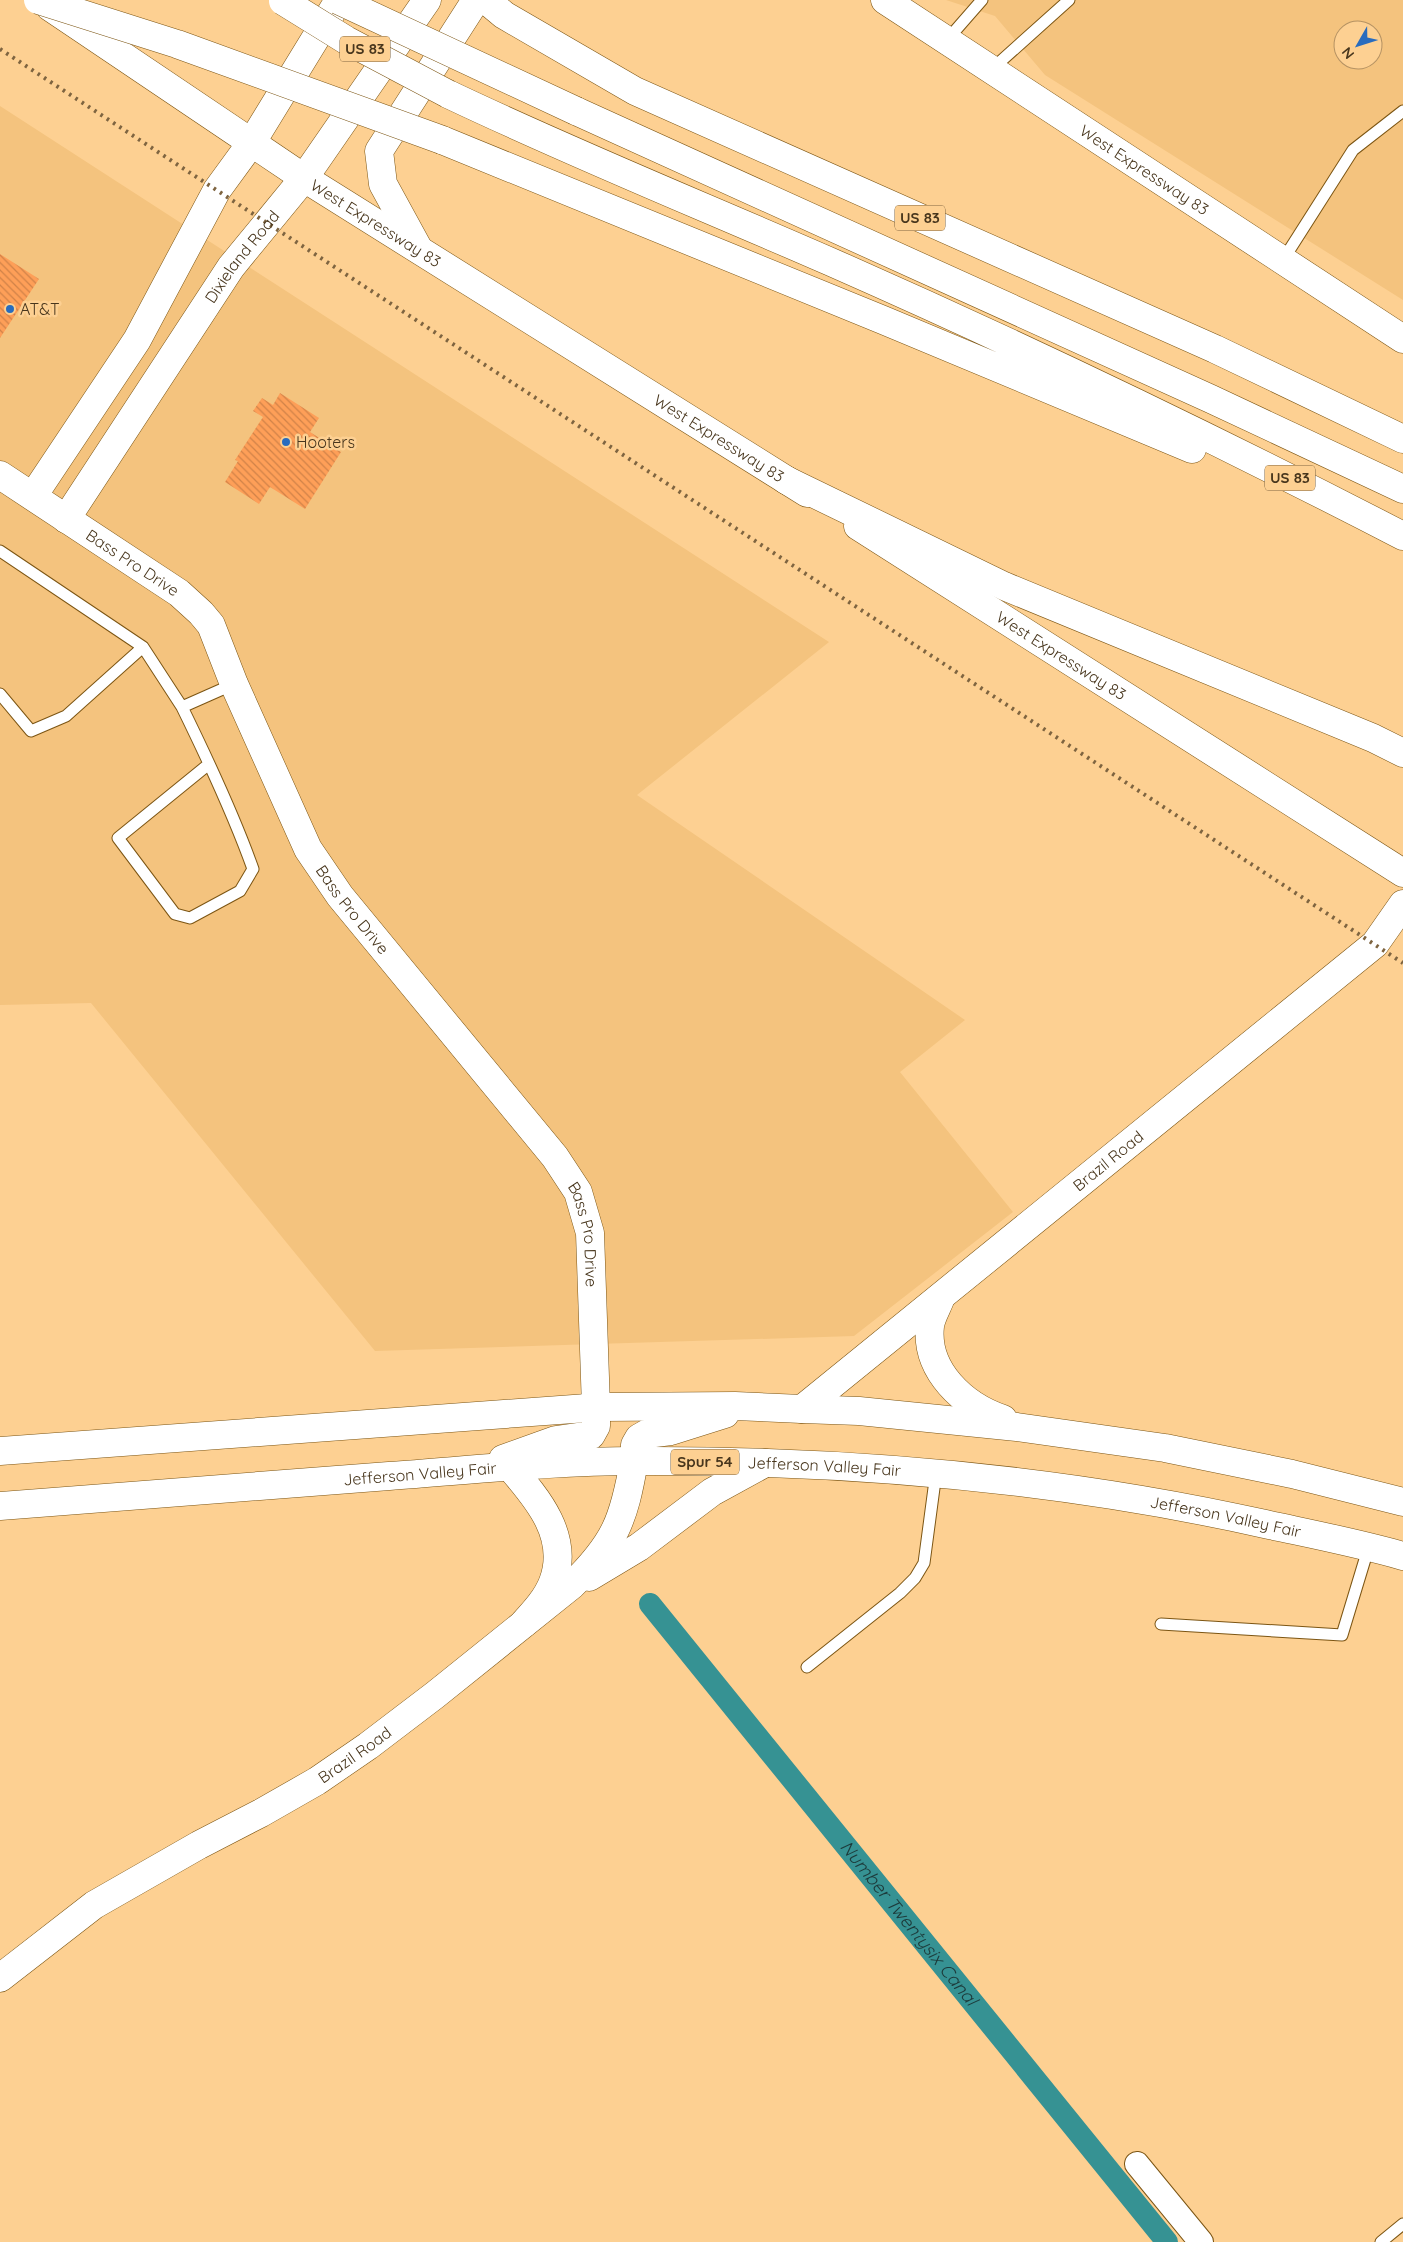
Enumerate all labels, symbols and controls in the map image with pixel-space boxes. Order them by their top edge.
north arrow [1333,20,1383,70]
road number: US 83 [340,36,390,62]
text: N [1338,44,1358,63]
street label: West Expressway 83 [1076,120,1213,219]
street label: West Expressway 83 [307,175,445,271]
street label: Dixieland Road [200,206,284,307]
road number: US 83 [895,206,945,230]
place label: AT&T [20,299,60,319]
marker: AT&T [4,303,16,315]
street label: West Expressway 83 [650,390,788,486]
place label: Hooters [296,432,355,452]
marker: Hooters [280,436,292,448]
road number: US 83 [1265,466,1315,490]
street label: Bass Pro Drive [82,525,183,600]
street label: West Expressway 83 [993,607,1130,704]
street label: Bass Pro Drive [312,861,393,958]
street label: Brazil Road [1069,1126,1147,1195]
street label: Bass Pro Drive [564,1178,602,1288]
road number: Spur 54 [671,1450,739,1474]
street label: Jefferson Valley Fair [747,1452,902,1480]
street label: Jefferson Valley Fair [342,1458,497,1490]
street label: Jefferson Valley Fair [1149,1491,1303,1541]
street label: Brazil Road [314,1722,395,1787]
water label: Number Twentysix Canal [835,1836,984,2012]

